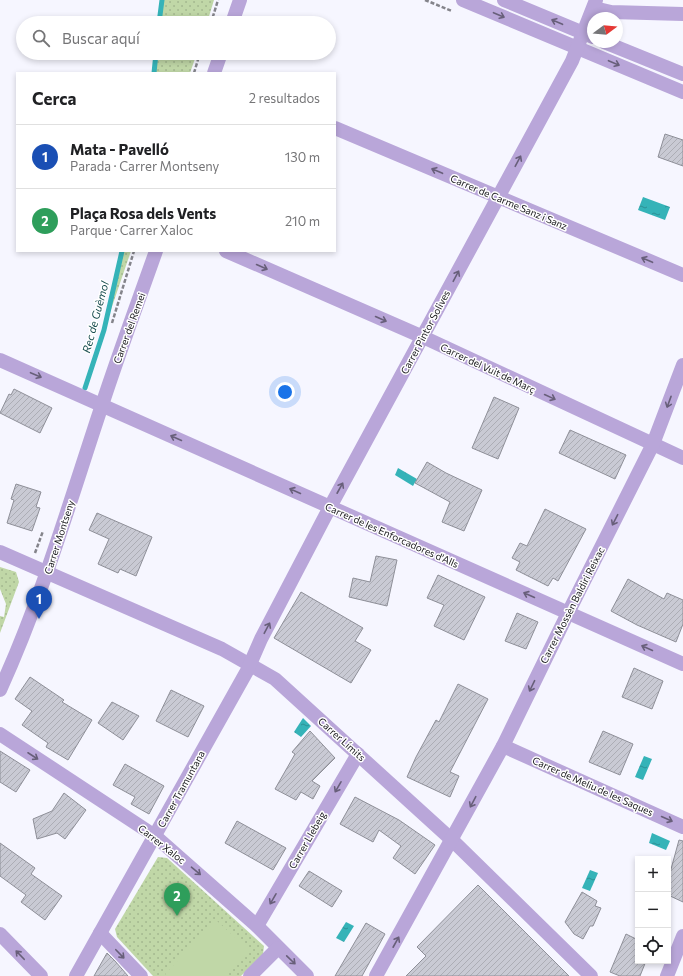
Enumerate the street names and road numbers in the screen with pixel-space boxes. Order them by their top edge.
street label: Carrer de Carme Sanz i Sanz [449,172,569,232]
street label: Carrer Pintor Solives [398,288,452,376]
street label: Carrer del Remei [111,291,147,365]
street label: Carrer del Vuit de Març [439,341,538,395]
street label: Carrer Montseny [41,499,77,575]
street label: Carrer de les Enforcadores d'Alls [323,500,461,570]
street label: Carrer Mossèn Baldiri Reixac [537,545,607,665]
street label: Carrer Límits [316,715,368,764]
street label: Carrer Tramuntana [155,748,207,830]
street label: Carrer de Meliu de les Saques [531,754,656,818]
street label: Carrer Llebeig [286,809,328,871]
street label: Carrer Xaloc [136,822,188,866]

